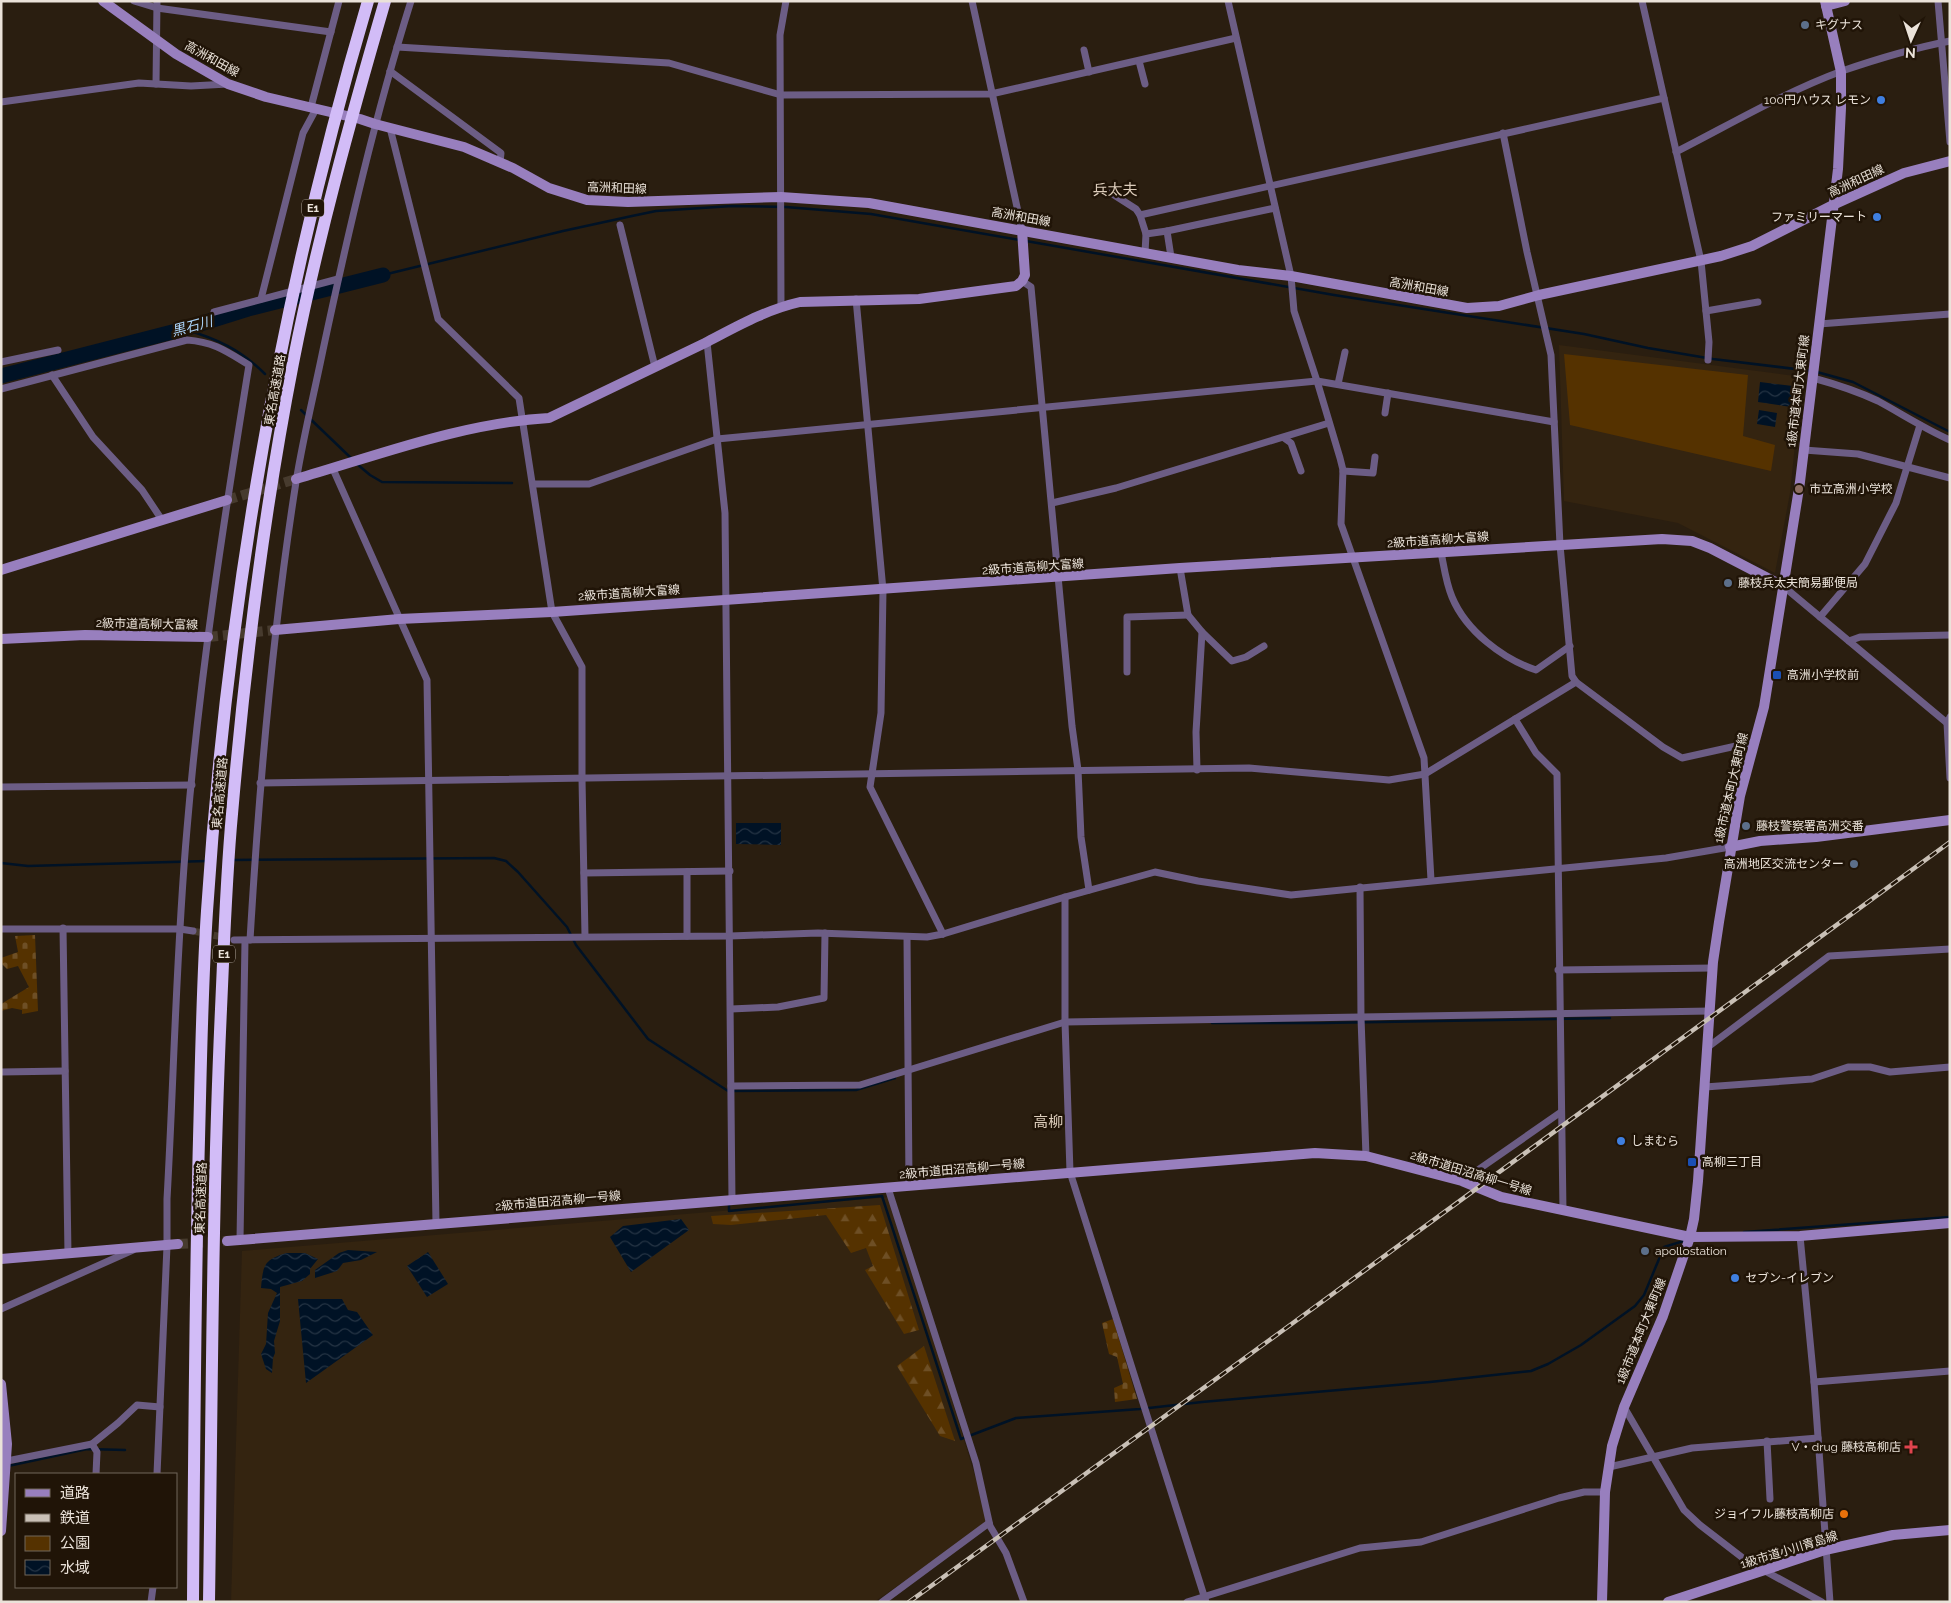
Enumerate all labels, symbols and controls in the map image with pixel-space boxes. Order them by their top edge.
north arrow [1886,15,1936,65]
place label: キグナス [1815,18,1863,32]
marker: キグナス [1799,19,1811,31]
street label: 高洲和田線 [182,38,242,80]
text: N [1905,45,1916,61]
place label: 100円ハウス レモン [1764,93,1871,107]
marker: 100円ハウス レモン [1875,94,1887,106]
street label: 高洲和田線 [1826,162,1886,200]
street label: 高洲和田線 [587,180,647,196]
district label: 兵太夫 [1092,181,1138,199]
road number: E1 [302,200,324,217]
street label: 高洲和田線 [990,205,1052,229]
place label: ファミリーマート [1771,210,1867,224]
marker: ファミリーマート [1871,211,1883,223]
street label: 高洲和田線 [1388,275,1450,299]
water label: 黒石川 [170,312,216,339]
street label: 1級市道本町大東町線 [1784,334,1812,448]
street label: 東名高速道路 [262,353,288,427]
place label: 市立高洲小学校 [1809,482,1893,496]
marker: 市立高洲小学校 [1793,483,1805,495]
street label: 2級市道高柳大富線 [1387,529,1489,551]
street label: 2級市道高柳大富線 [982,556,1084,578]
place label: 藤枝兵太夫簡易郵便局 [1738,576,1858,590]
marker: 藤枝兵太夫簡易郵便局 [1722,577,1734,589]
street label: 2級市道高柳大富線 [578,582,680,604]
street label: 2級市道高柳大富線 [96,616,198,632]
place label: 高洲小学校前 [1787,668,1859,682]
marker: 高洲小学校前 [1771,669,1783,681]
street label: 1級市道本町大東町線 [1711,731,1751,845]
street label: 東名高速道路 [210,757,230,829]
place label: 藤枝警察署高洲交番 [1756,819,1864,833]
marker: 藤枝警察署高洲交番 [1740,820,1752,832]
place label: 高洲地区交流センター [1724,857,1844,871]
marker: 高洲地区交流センター [1848,858,1860,870]
road number: E1 [213,946,235,962]
district label: 高柳 [1033,1113,1063,1131]
place label: しまむら [1631,1134,1679,1148]
marker: しまむら [1615,1135,1627,1147]
street label: 2級市道田沼高柳一号線 [1409,1148,1533,1198]
place label: 高柳三丁目 [1702,1155,1762,1169]
marker: 高柳三丁目 [1686,1156,1698,1168]
street label: 2級市道田沼高柳一号線 [898,1157,1026,1181]
street label: 東名高速道路 [193,1162,209,1234]
street label: 2級市道田沼高柳一号線 [494,1189,622,1213]
place label: apollostation [1655,1244,1727,1258]
marker: apollostation [1639,1245,1651,1257]
place label: セブン-イレブン [1745,1271,1834,1285]
marker: セブン-イレブン [1729,1272,1741,1284]
street label: 1級市道本町大東町線 [1613,1276,1669,1386]
place label: V・drug 藤枝高柳店 [1792,1440,1901,1454]
marker: V・drug 藤枝高柳店 [1905,1441,1917,1453]
legend [15,1473,178,1588]
text: 道路 [60,1484,90,1502]
place label: ジョイフル藤枝高柳店 [1714,1507,1834,1521]
marker: ジョイフル藤枝高柳店 [1838,1508,1850,1520]
text: 鉄道 [60,1509,90,1527]
street label: 1級市道小川青島線 [1739,1529,1839,1571]
text: 公園 [60,1534,90,1552]
text: 水域 [60,1559,90,1577]

